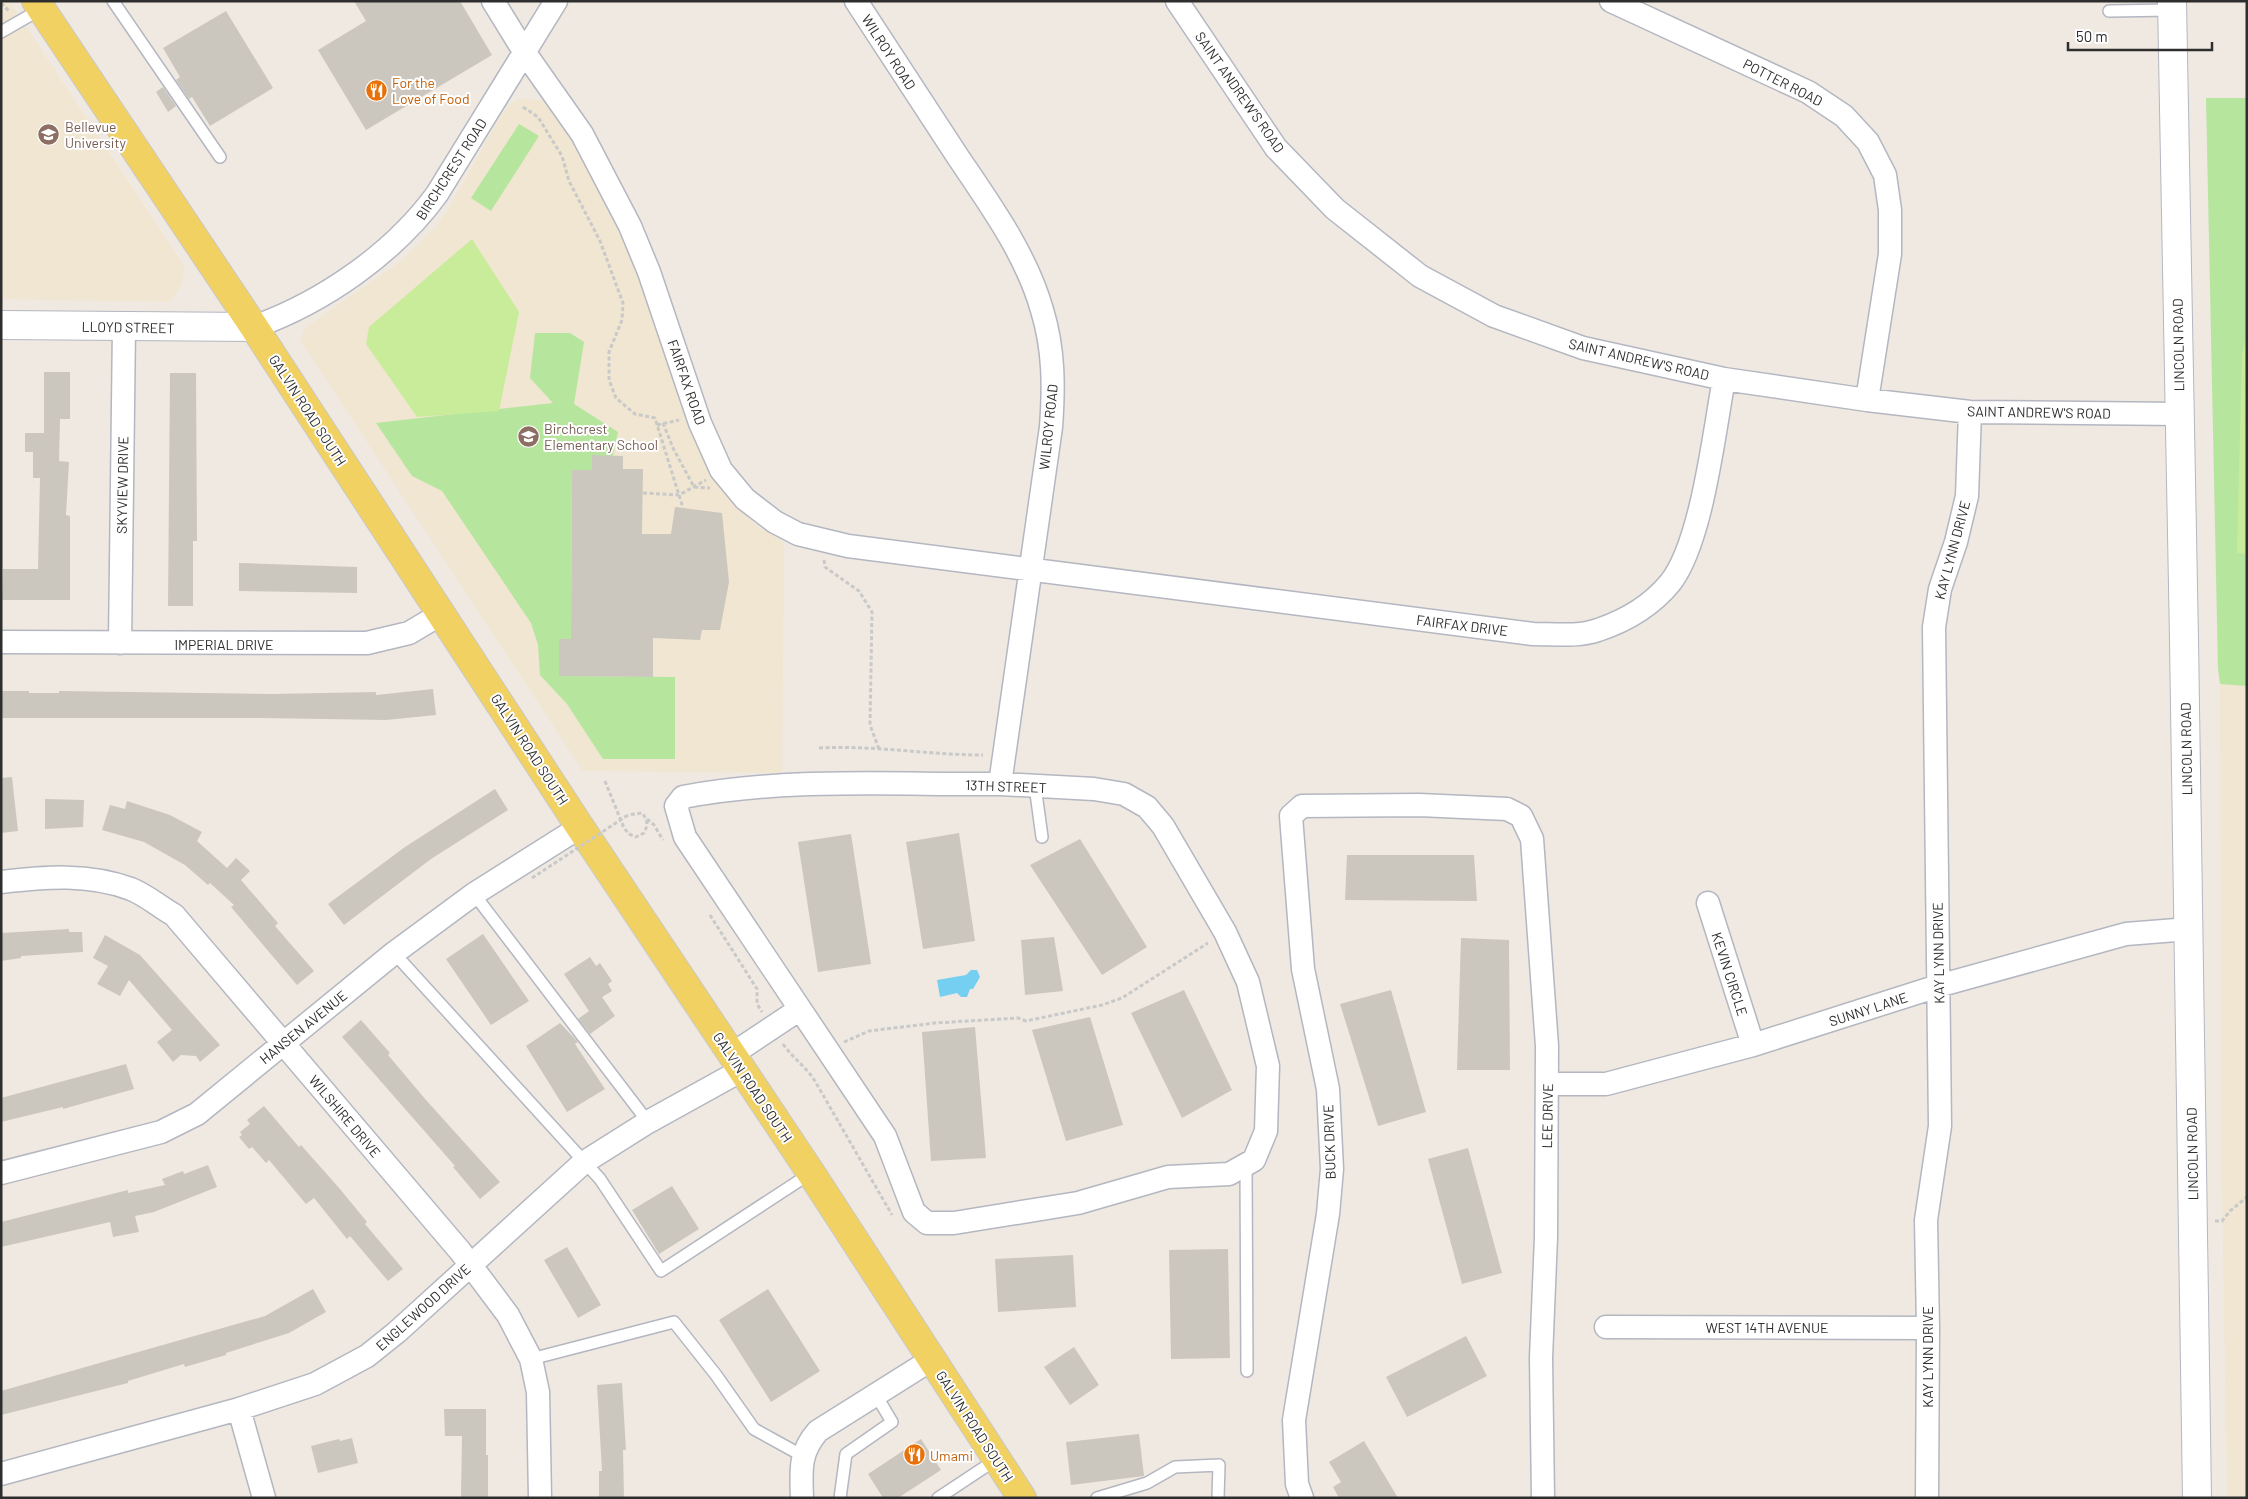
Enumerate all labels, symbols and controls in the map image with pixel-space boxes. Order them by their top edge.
street label: WILROY ROAD [858,11,920,93]
scale bar [2068,20,2212,52]
text: 50 m [2076,27,2108,45]
street label: SAINT ANDREW'S ROAD [1192,28,1288,156]
street label: POTTER ROAD [1740,55,1826,109]
place label: For the Love of Food [392,74,470,107]
restaurant icon: For the Love of Food [364,78,388,102]
street label: BIRCHCREST ROAD [412,115,490,223]
place label: Bellevue University [65,118,127,151]
school or university icon: Bellevue University [37,122,61,146]
street label: LINCOLN ROAD [2169,298,2187,392]
street label: LLOYD STREET [81,318,175,336]
street label: SAINT ANDREW'S ROAD [1567,335,1711,383]
street label: FAIRFAX ROAD [664,337,710,427]
street label: GALVIN ROAD SOUTH [266,351,350,469]
street label: WILROY ROAD [1035,383,1061,471]
street label: SAINT ANDREW'S ROAD [1967,402,2111,422]
place label: Birchcrest Elementary School [544,420,658,453]
school or university icon: Birchcrest Elementary School [516,424,540,448]
street label: SKYVIEW DRIVE [113,436,131,534]
street label: KAY LYNN DRIVE [1931,499,1973,601]
street label: FAIRFAX DRIVE [1415,611,1509,639]
street label: IMPERIAL DRIVE [174,636,274,653]
street label: GALVIN ROAD SOUTH [488,690,572,808]
street label: LINCOLN ROAD [2177,702,2195,796]
street label: 13TH STREET [965,776,1047,796]
street label: KAY LYNN DRIVE [1929,902,1947,1004]
street label: KEVIN CIRCLE [1708,930,1752,1018]
street label: HANSEN AVENUE [256,987,350,1067]
street label: SUNNY LANE [1827,988,1909,1030]
street label: GALVIN ROAD SOUTH [710,1029,796,1145]
street label: WILSHIRE DRIVE [306,1071,384,1161]
street label: LEE DRIVE [1538,1083,1556,1149]
street label: BUCK DRIVE [1319,1104,1339,1180]
street label: LINCOLN ROAD [2183,1107,2201,1201]
street label: ENGLEWOOD DRIVE [372,1260,474,1354]
street label: KAY LYNN DRIVE [1919,1306,1936,1408]
street label: WEST 14TH AVENUE [1705,1319,1829,1336]
street label: GALVIN ROAD SOUTH [933,1367,1017,1485]
restaurant icon: Umami [902,1443,926,1467]
place label: Umami [930,1447,973,1464]

